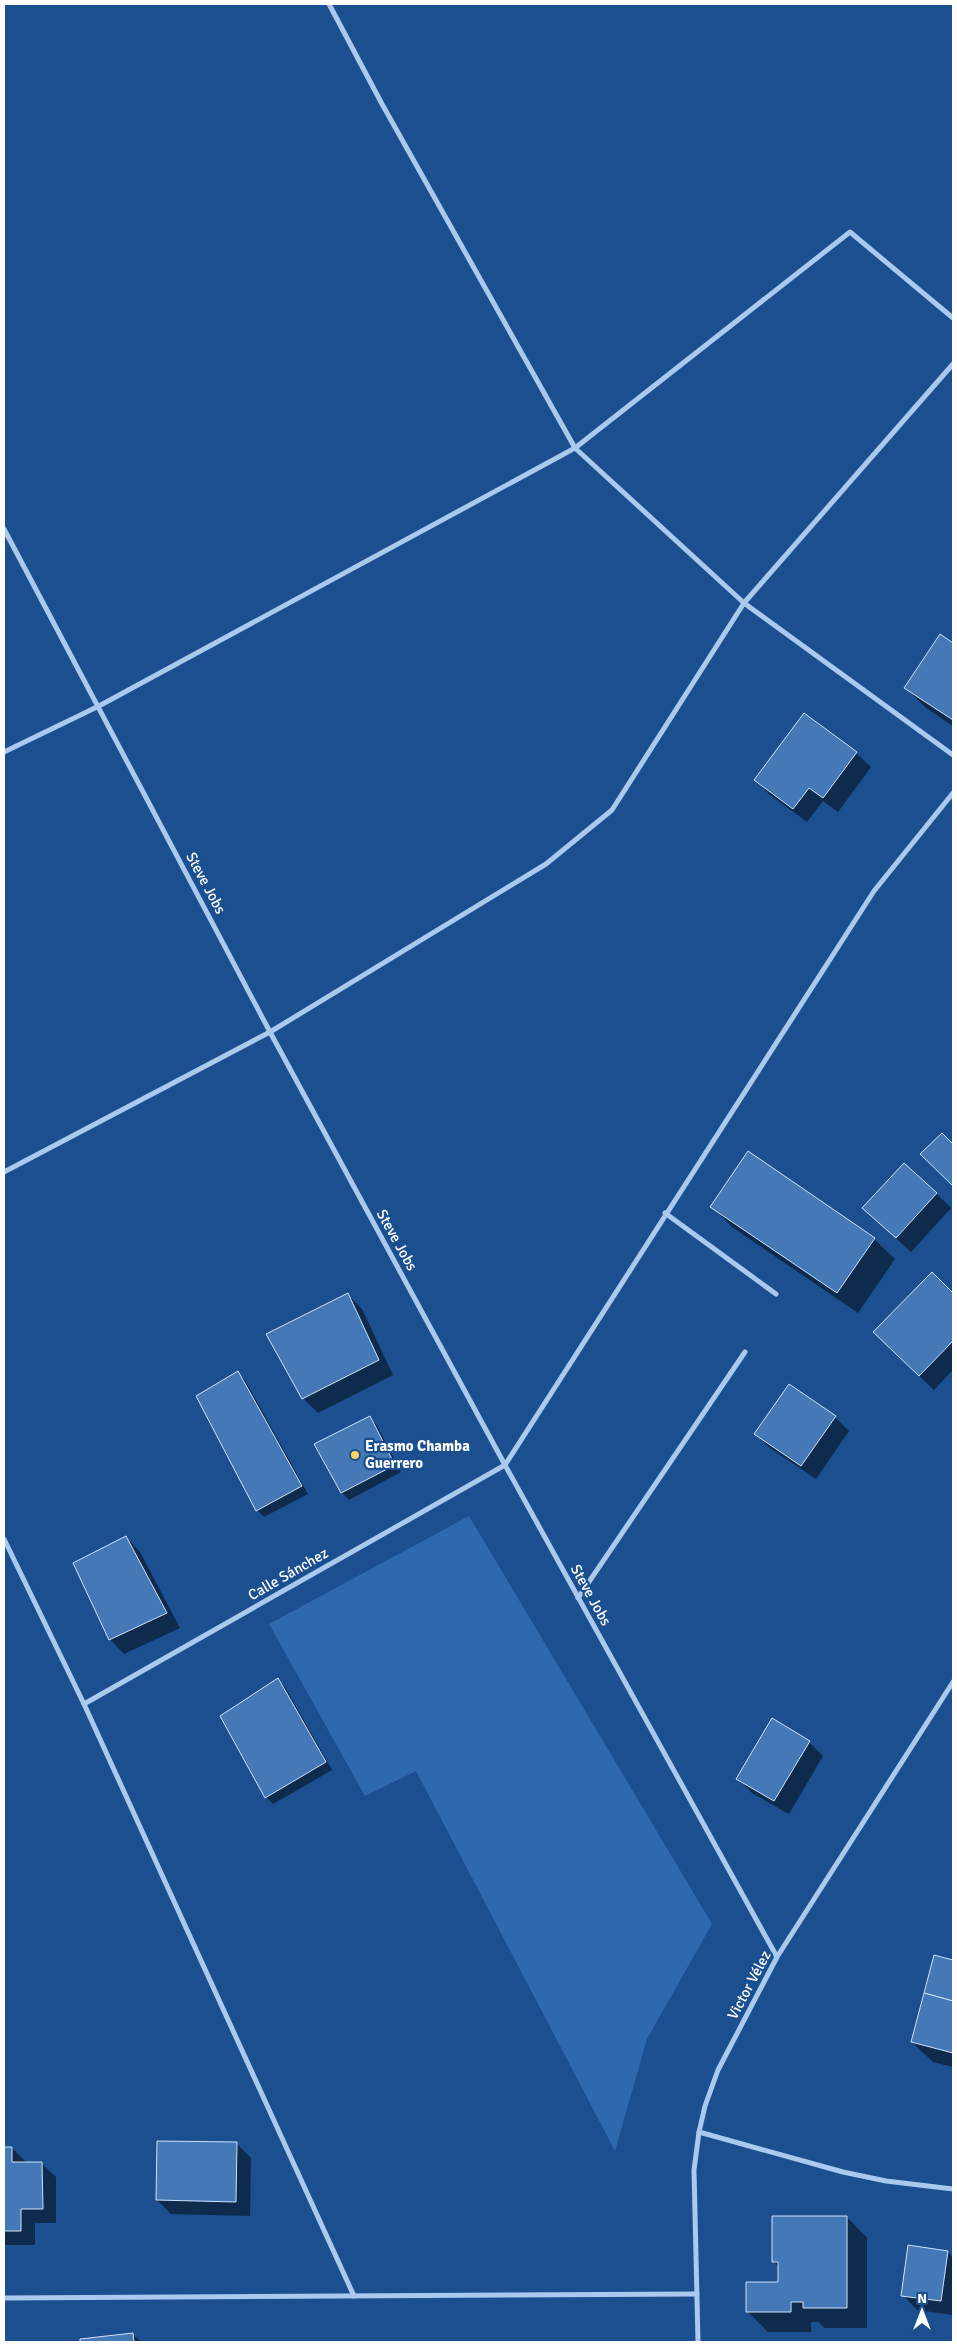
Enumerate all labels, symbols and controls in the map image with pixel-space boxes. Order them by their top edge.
street label: Steve Jobs [182,849,230,917]
street label: Steve Jobs [373,1206,421,1274]
place label: Erasmo Chamba Guerrero [365,1437,470,1472]
marker: Erasmo Chamba Guerrero [349,1449,361,1461]
street label: Calle Sánchez [245,1544,331,1604]
street label: Steve Jobs [567,1561,615,1629]
street label: Victor Vélez [723,1947,775,2022]
north arrow [897,2286,947,2336]
text: N [917,2290,927,2307]

